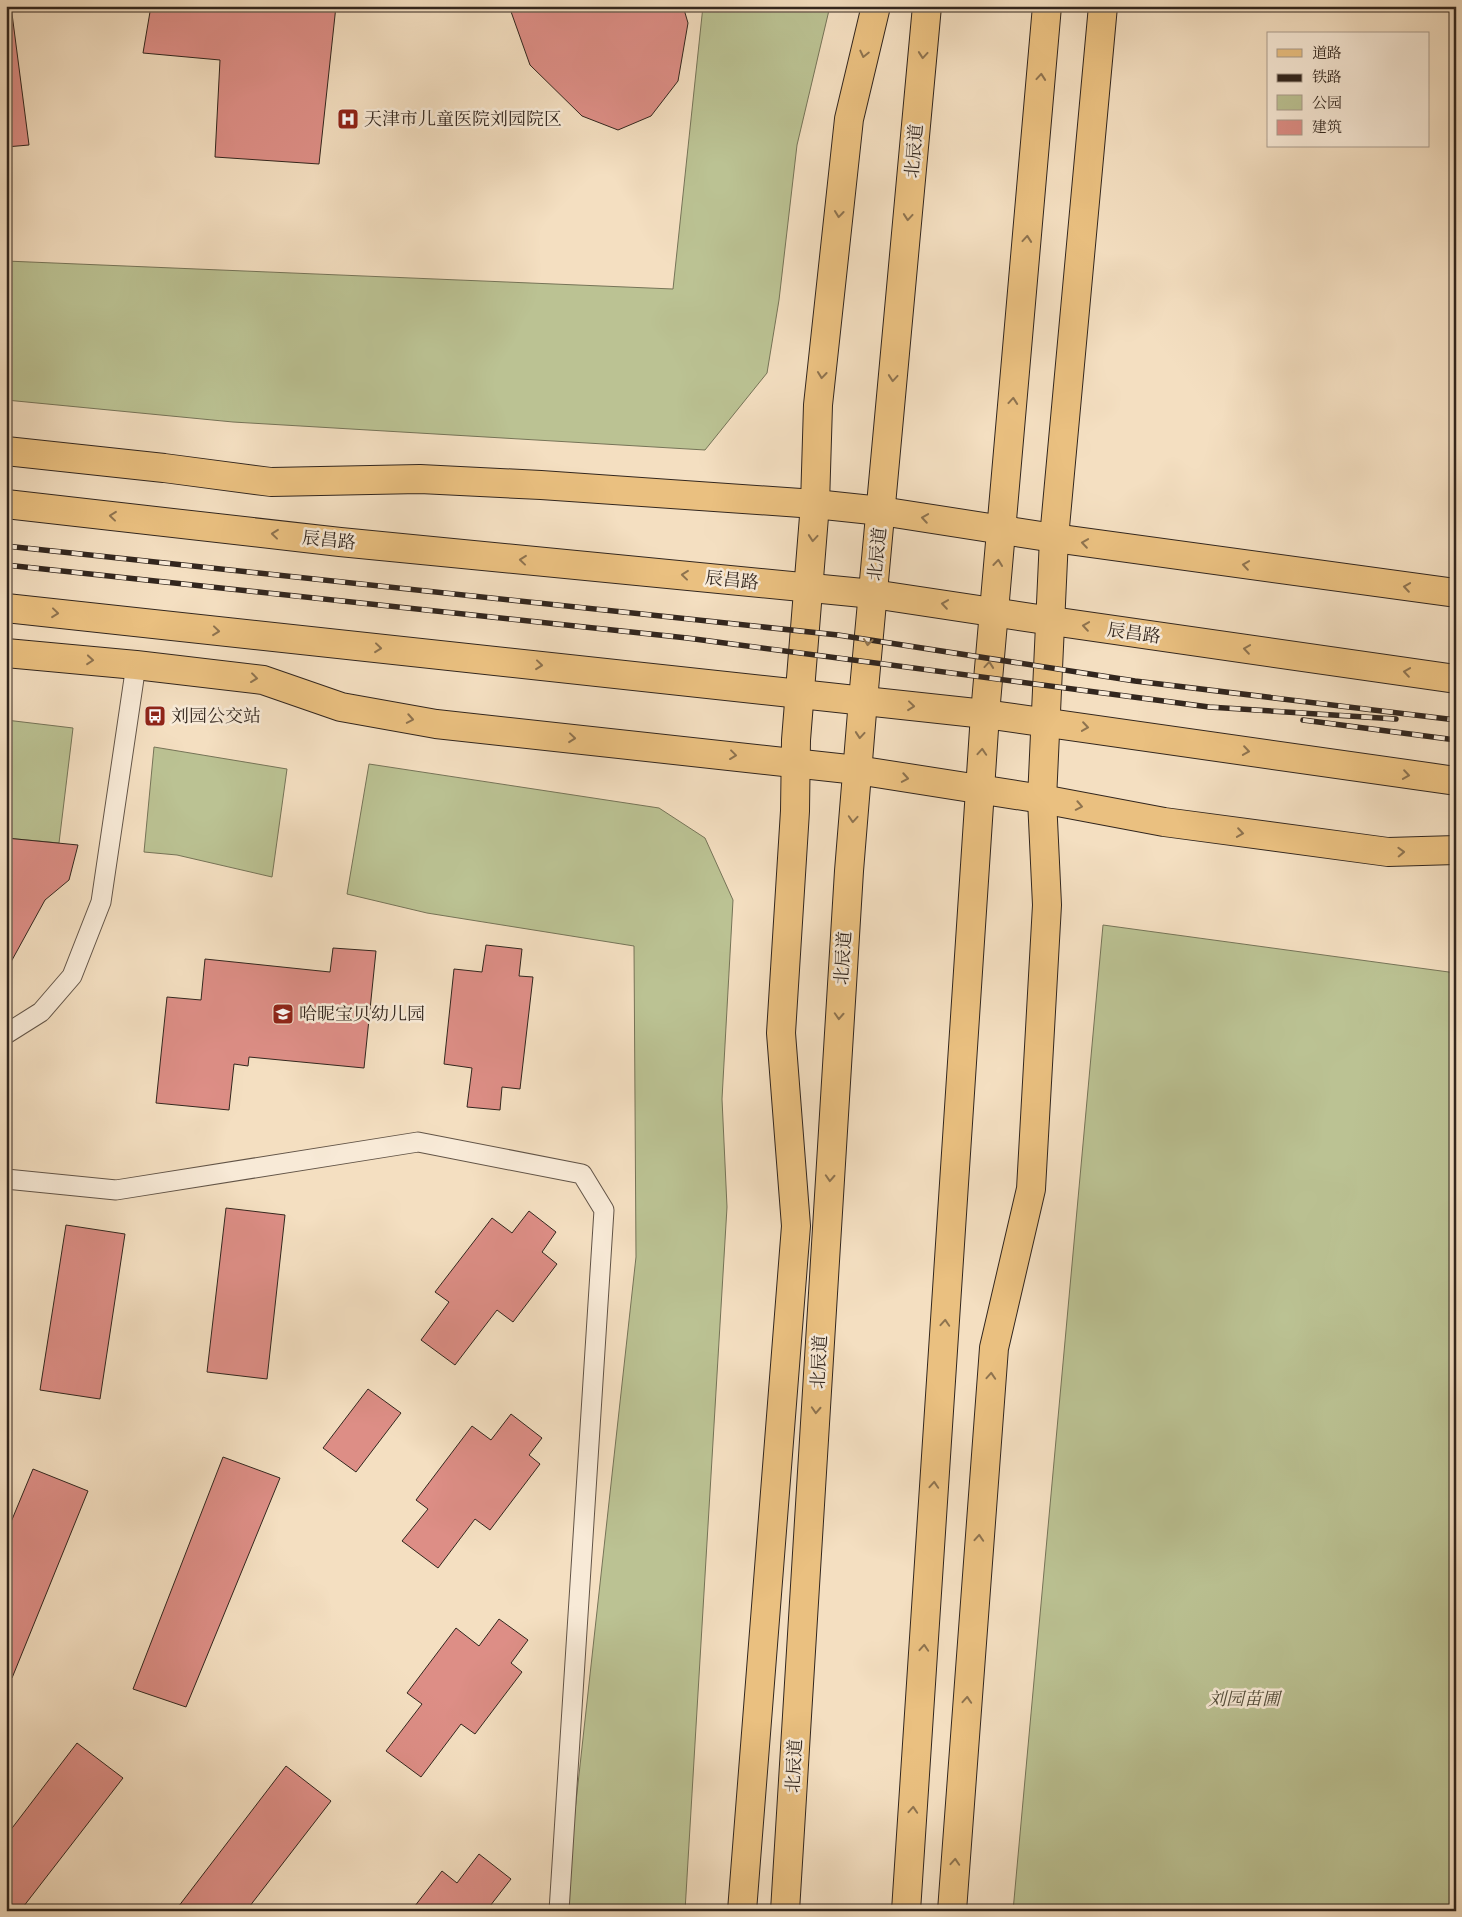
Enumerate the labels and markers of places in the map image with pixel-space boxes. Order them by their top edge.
hospital icon: 天津市儿童医院刘园院区 [336,107,360,131]
place label: 天津市儿童医院刘园院区 [364,108,562,134]
bus stop icon: 刘园公交站 [143,704,167,728]
place label: 刘园公交站 [171,705,261,731]
school or university icon: 哈昵宝贝幼儿园 [271,1002,295,1026]
place label: 哈昵宝贝幼儿园 [299,1003,425,1029]

